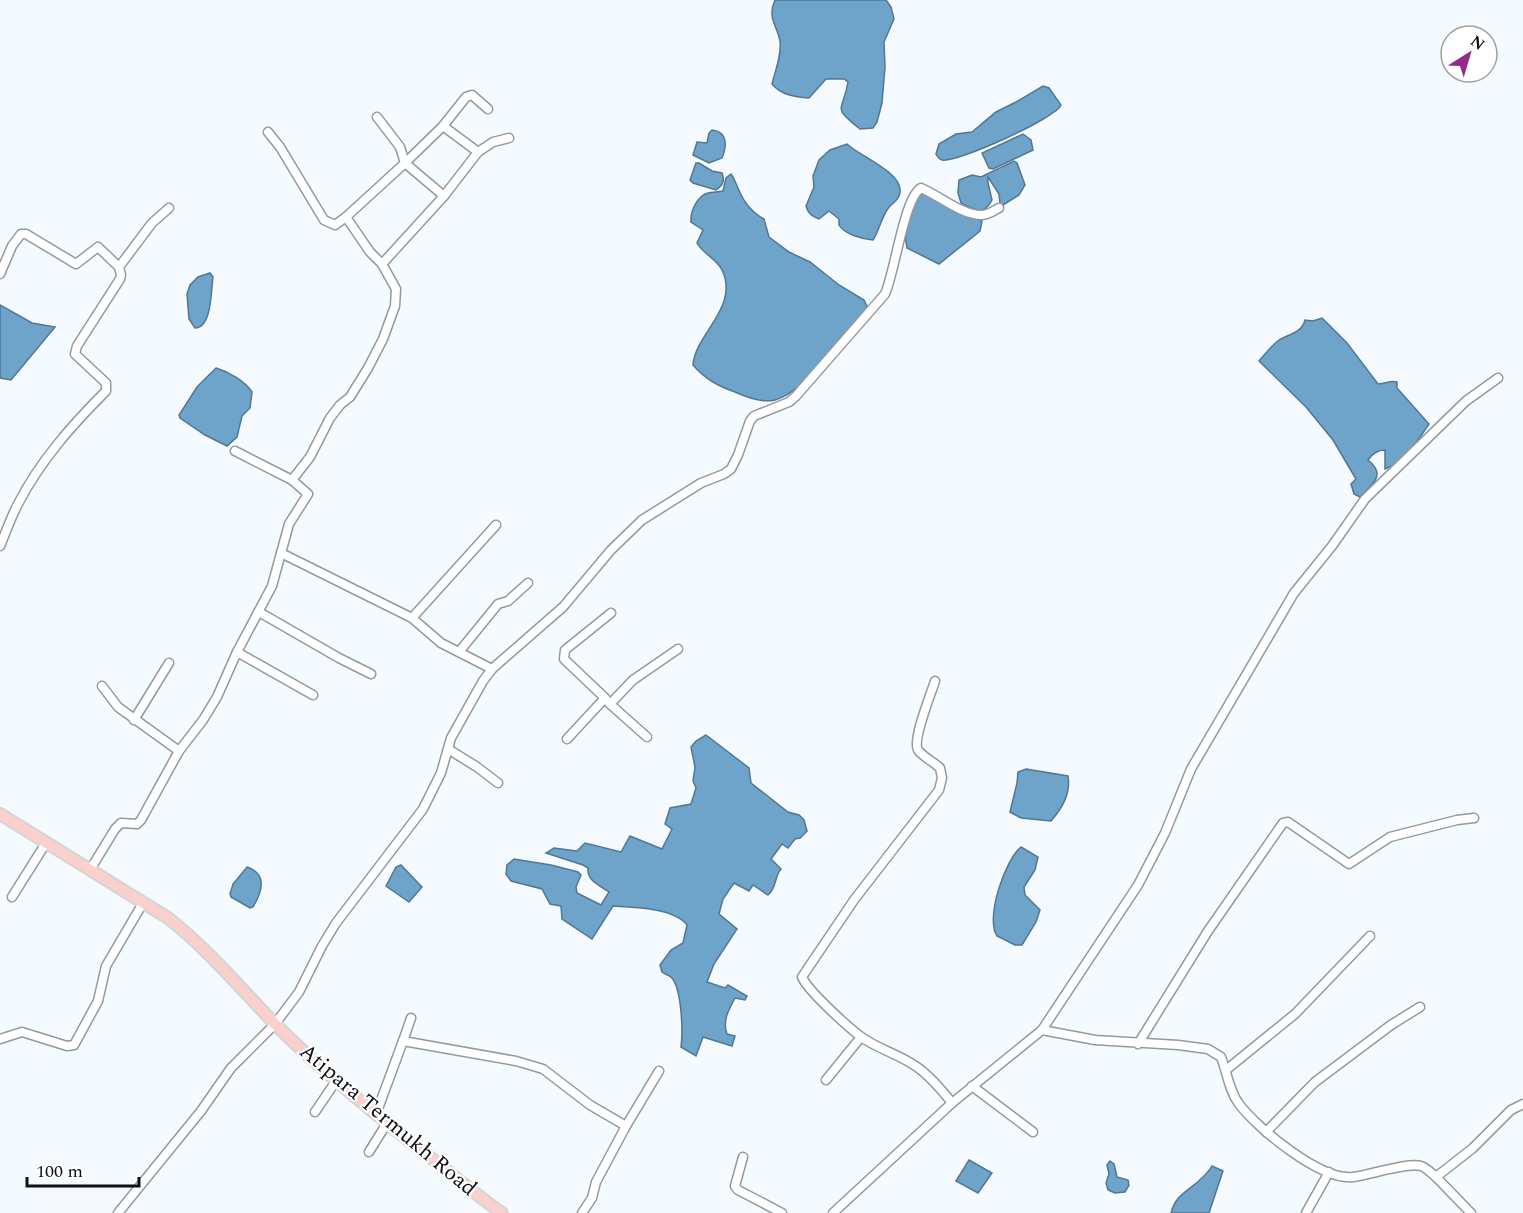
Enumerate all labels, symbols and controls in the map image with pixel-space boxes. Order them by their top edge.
north arrow [1439,24,1499,84]
text: N [1465,29,1490,56]
street label: Atipara Termukh Road [292,1036,484,1204]
scale bar [27,1150,140,1188]
text: 100 m [36,1158,83,1185]

